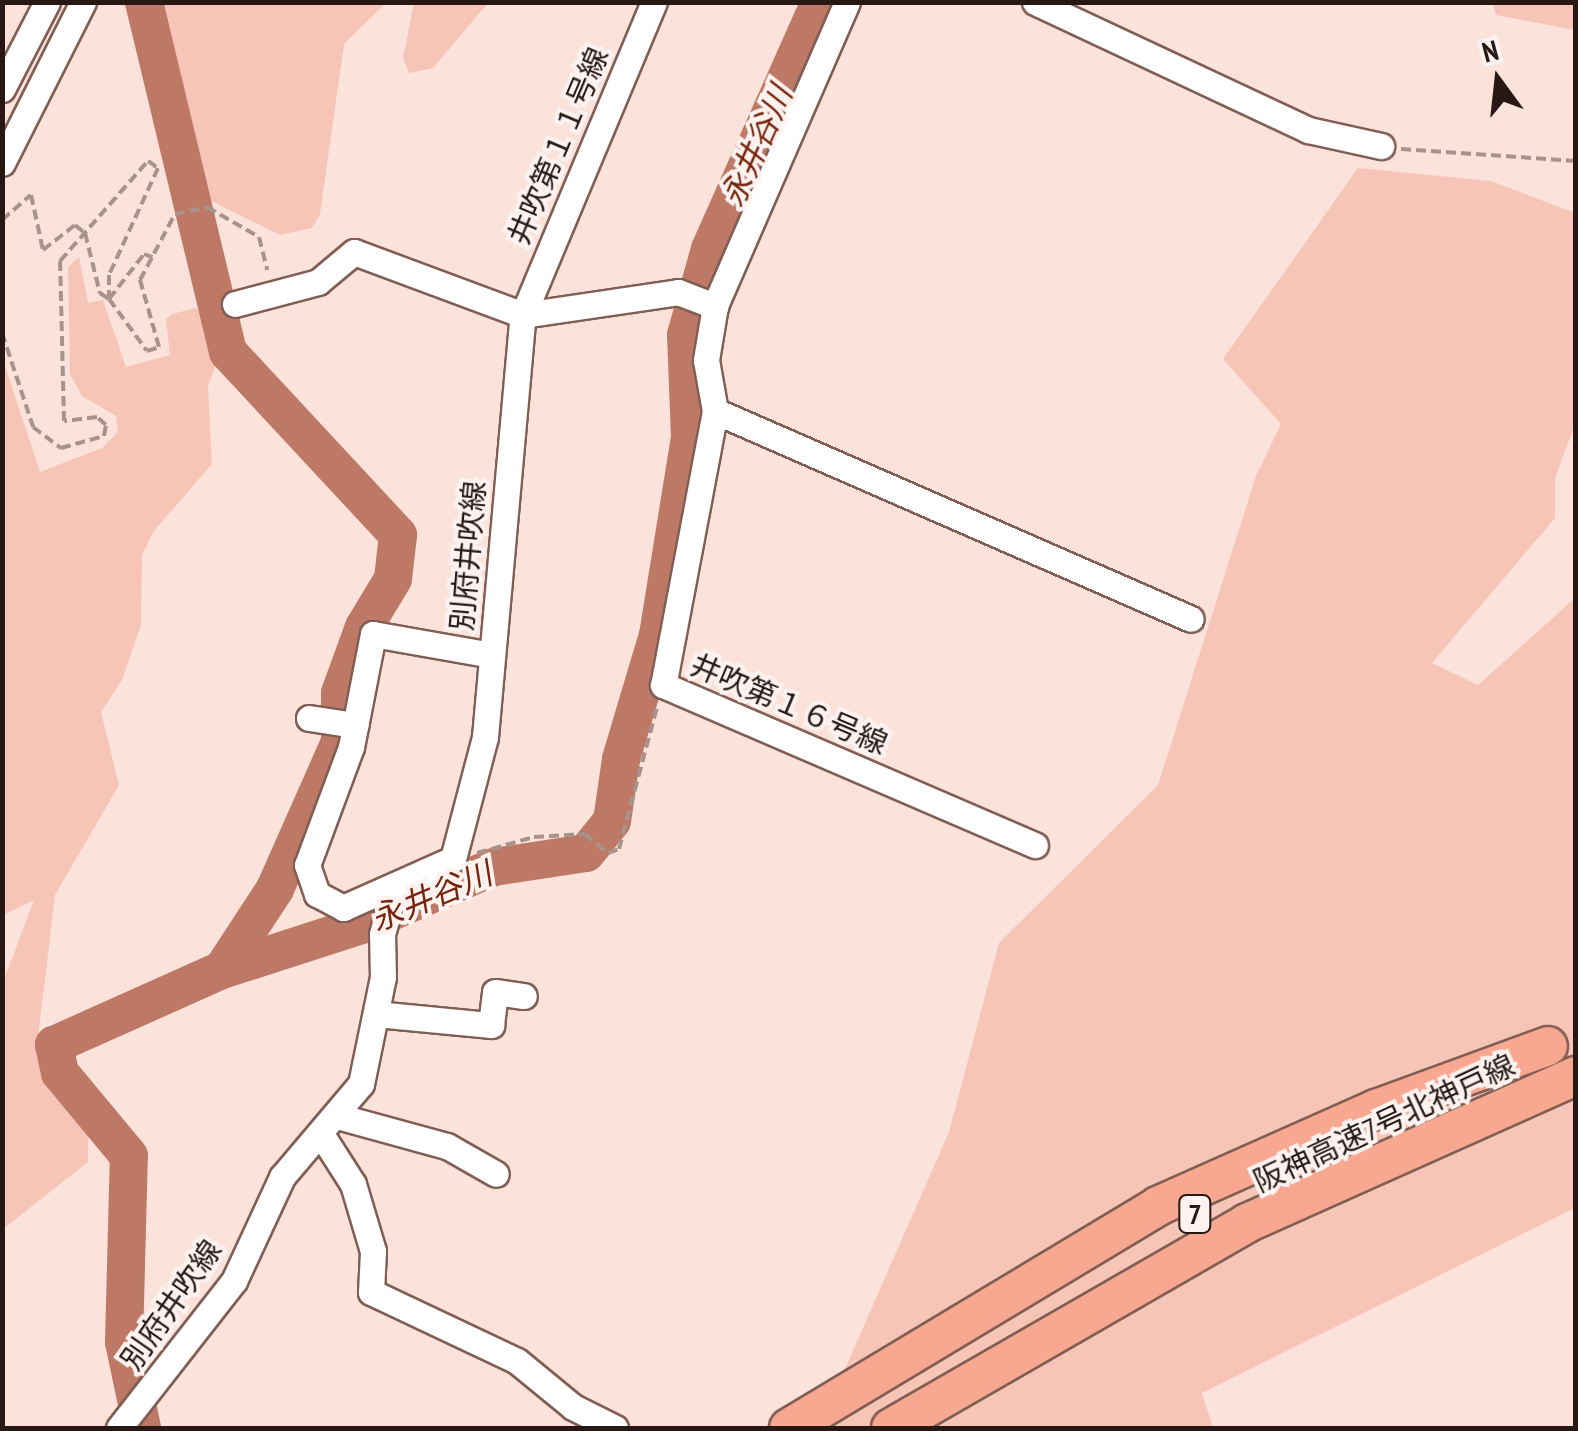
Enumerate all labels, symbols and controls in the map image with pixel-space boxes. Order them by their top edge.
north arrow [1448,30,1548,130]
text: N [1478,31,1502,70]
street label: 井吹第１１号線 [500,42,616,250]
water label: 永井谷川 [712,80,800,212]
street label: 別府井吹線 [444,480,492,632]
street label: 井吹第１６号線 [685,646,893,762]
water label: 永井谷川 [365,853,497,939]
street label: 阪神高速7号北神戸線 [1248,1047,1520,1199]
road number: 7 [1178,1191,1212,1237]
street label: 別府井吹線 [113,1233,229,1377]

